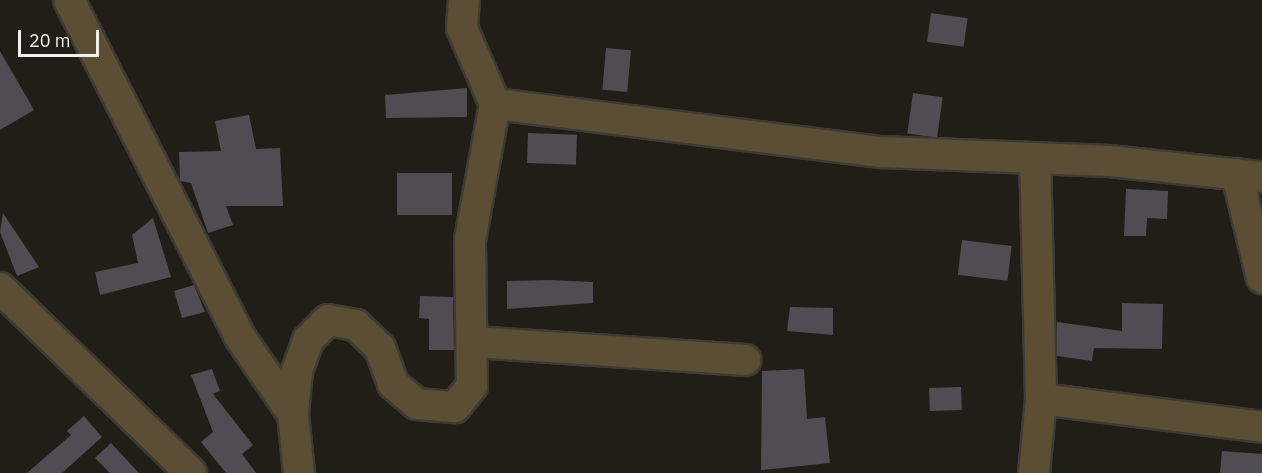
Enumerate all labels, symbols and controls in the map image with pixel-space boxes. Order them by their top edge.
scale bar [21,18,102,56]
text: 20 m [29,29,71,52]

